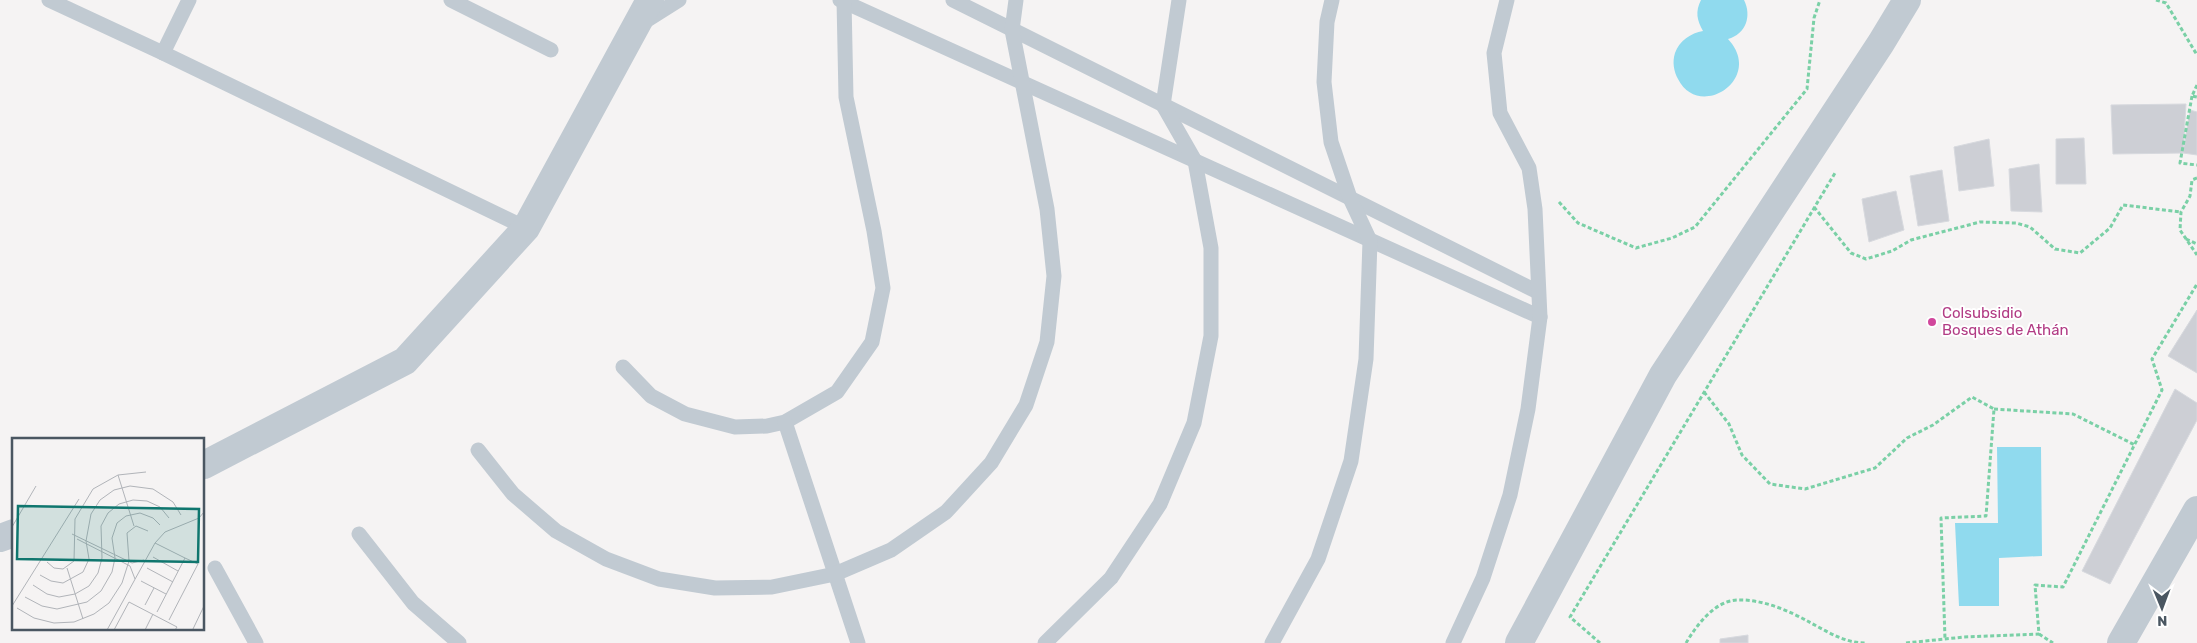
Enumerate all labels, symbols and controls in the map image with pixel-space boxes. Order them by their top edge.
place label: Colsubsidio Bosques de Athán [1942,304,2069,339]
marker: Colsubsidio Bosques de Athán [1926,316,1938,328]
inset map [12,438,205,630]
north arrow [2137,583,2187,633]
text: N [2157,612,2167,629]

